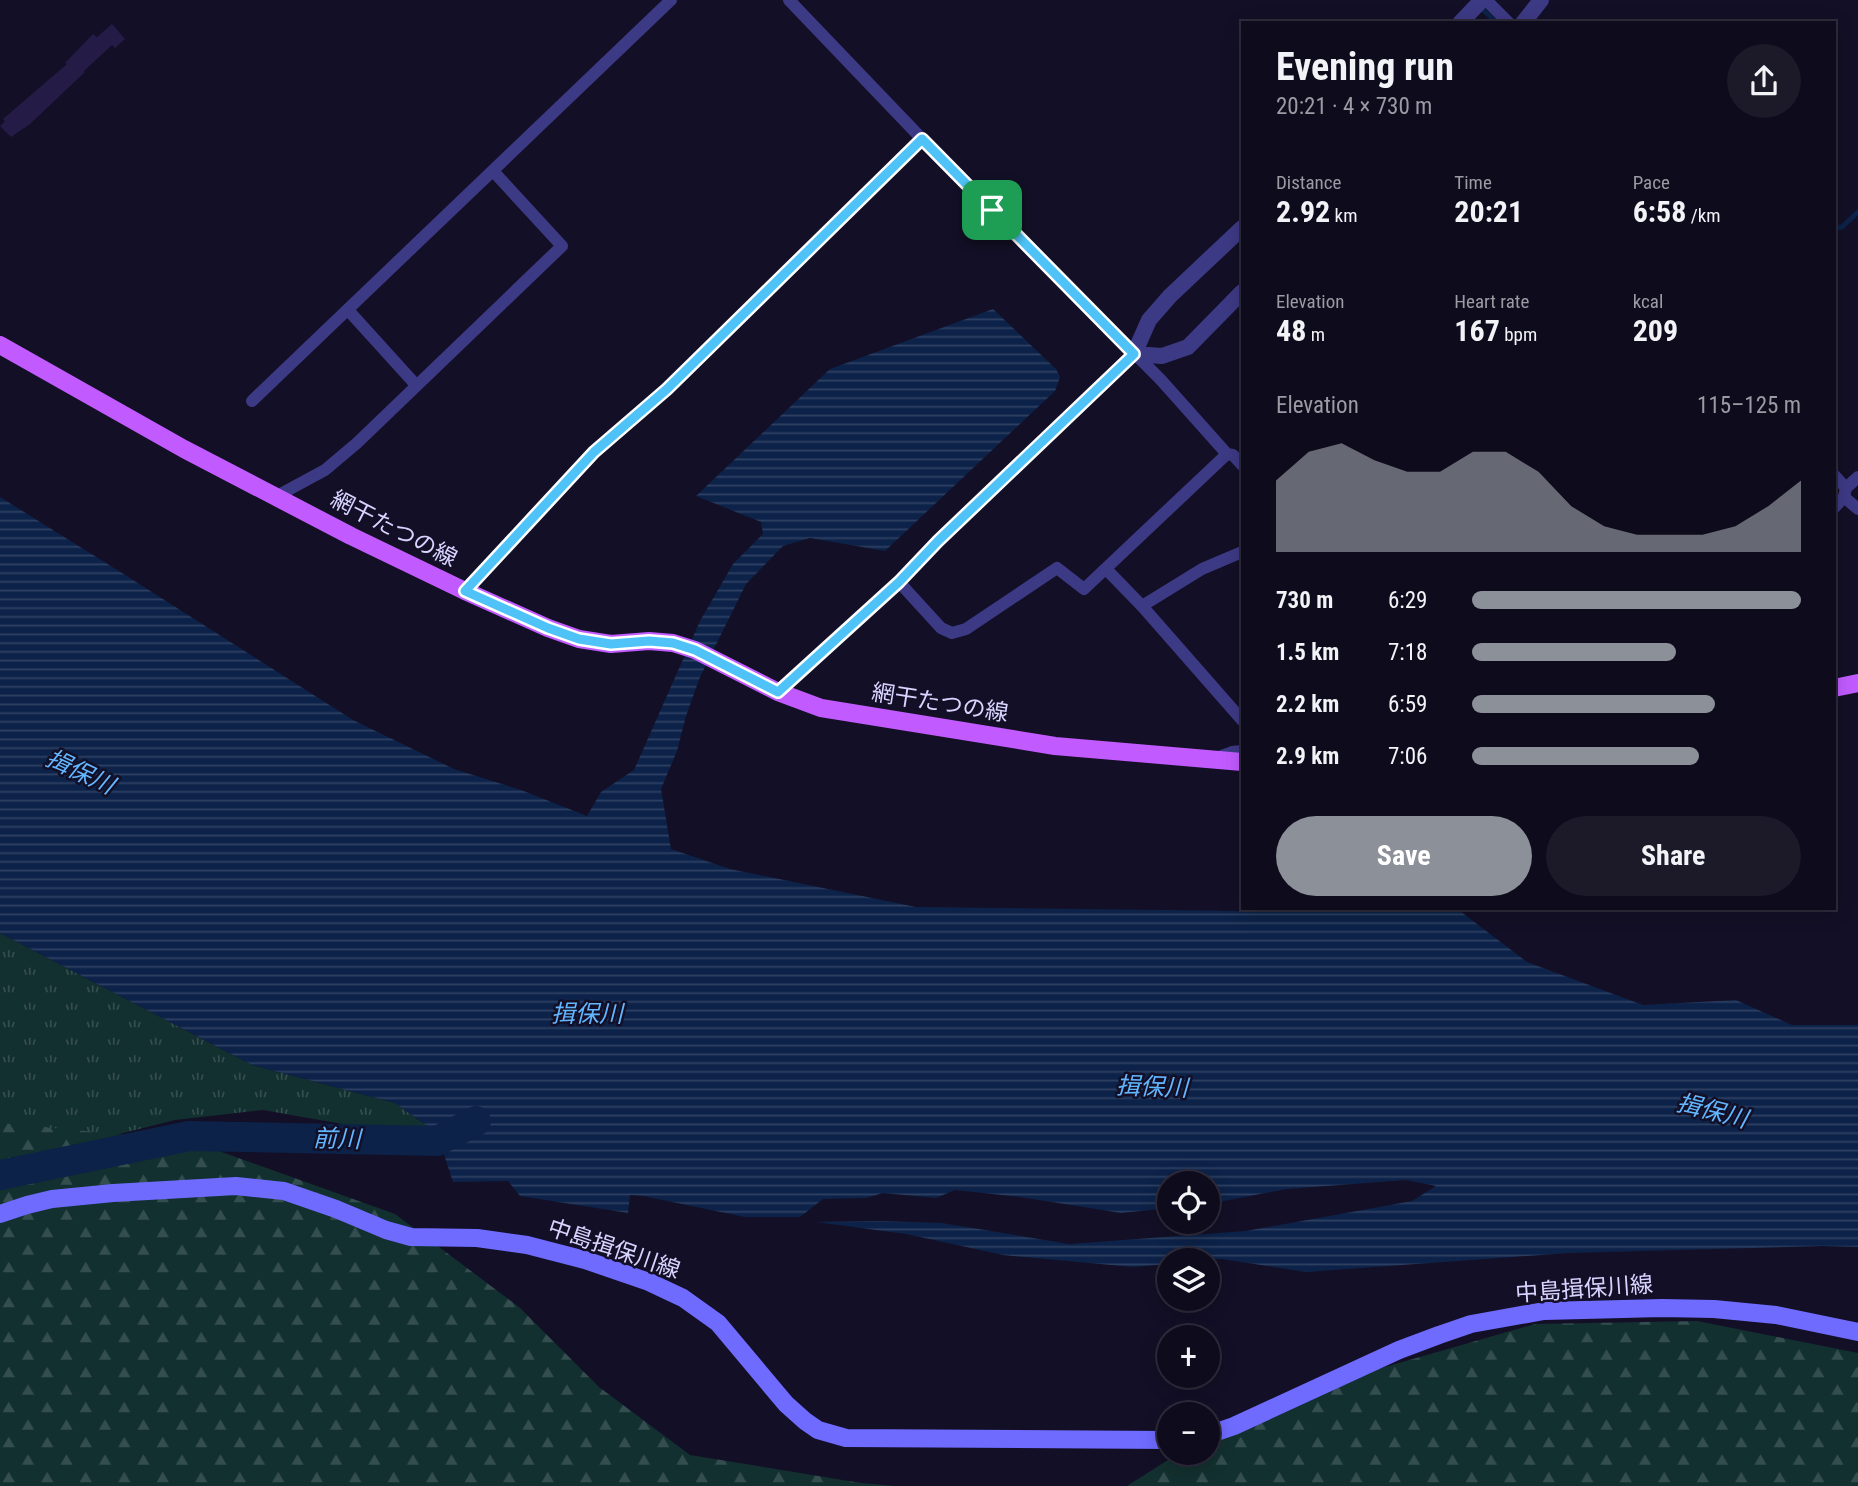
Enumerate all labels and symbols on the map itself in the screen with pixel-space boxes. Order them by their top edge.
pin [962,180,1022,240]
street label: 網干たつの線 [326,486,462,572]
street label: 網干たつの線 [870,679,1010,727]
water label: 揖保川 [41,744,121,801]
water label: 揖保川 [551,1000,626,1028]
water label: 揖保川 [1116,1072,1191,1102]
water label: 揖保川 [1674,1089,1753,1134]
water label: 前川 [313,1125,364,1153]
street label: 中島揖保川線 [544,1214,684,1284]
street label: 中島揖保川線 [1514,1271,1654,1307]

